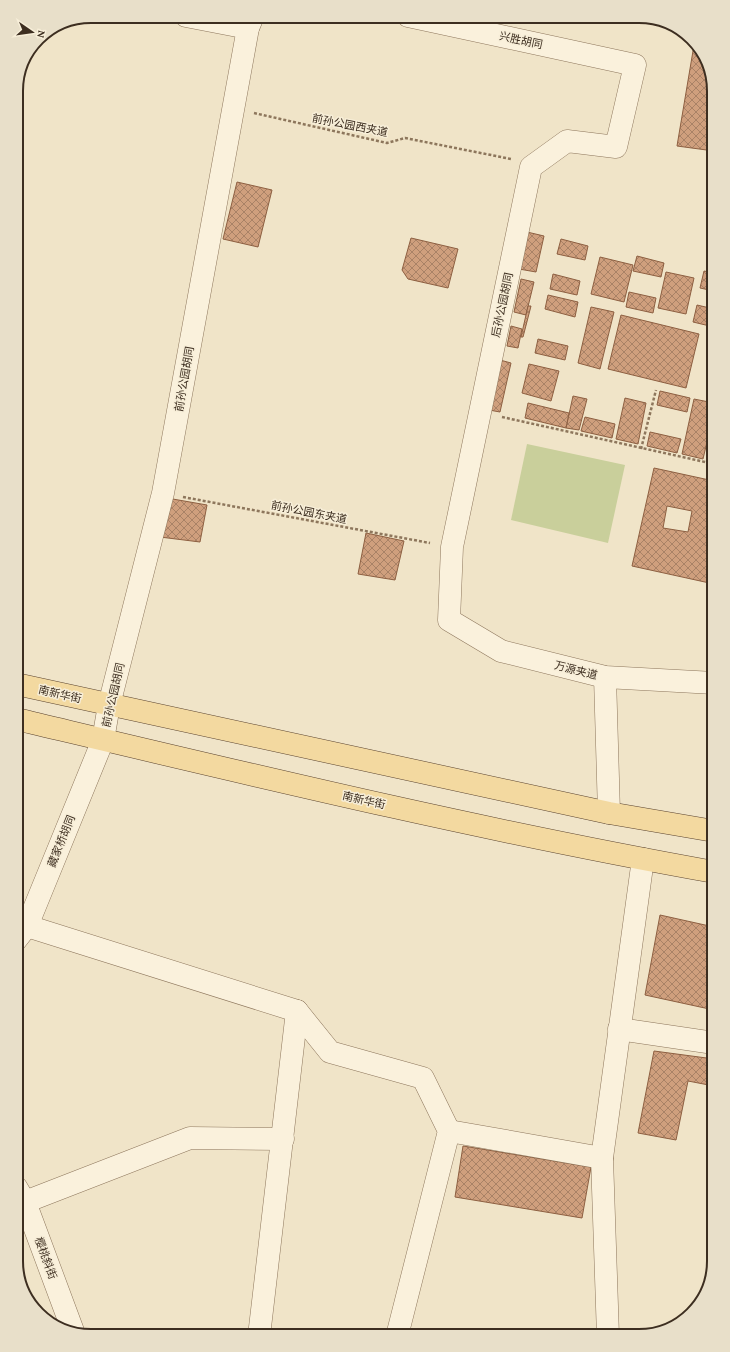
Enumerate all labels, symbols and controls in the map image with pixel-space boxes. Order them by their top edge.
north arrow [12,12,52,52]
text: N [35,29,48,40]
street label: 兴胜胡同 [498,30,544,50]
street label: 前孙公园西夹道 [311,112,389,138]
street label: 后孙公园胡同 [489,271,515,339]
street label: 前孙公园胡同 [172,345,196,413]
street label: 前孙公园东夹道 [270,499,348,525]
street label: 万源夹道 [553,659,599,681]
street label: 前孙公园胡同 [100,661,126,729]
street label: 南新华街 [37,683,83,705]
street label: 南新华街 [341,789,387,811]
street label: 藏家桥胡同 [45,813,77,869]
street label: 樱桃斜街 [33,1235,59,1281]

